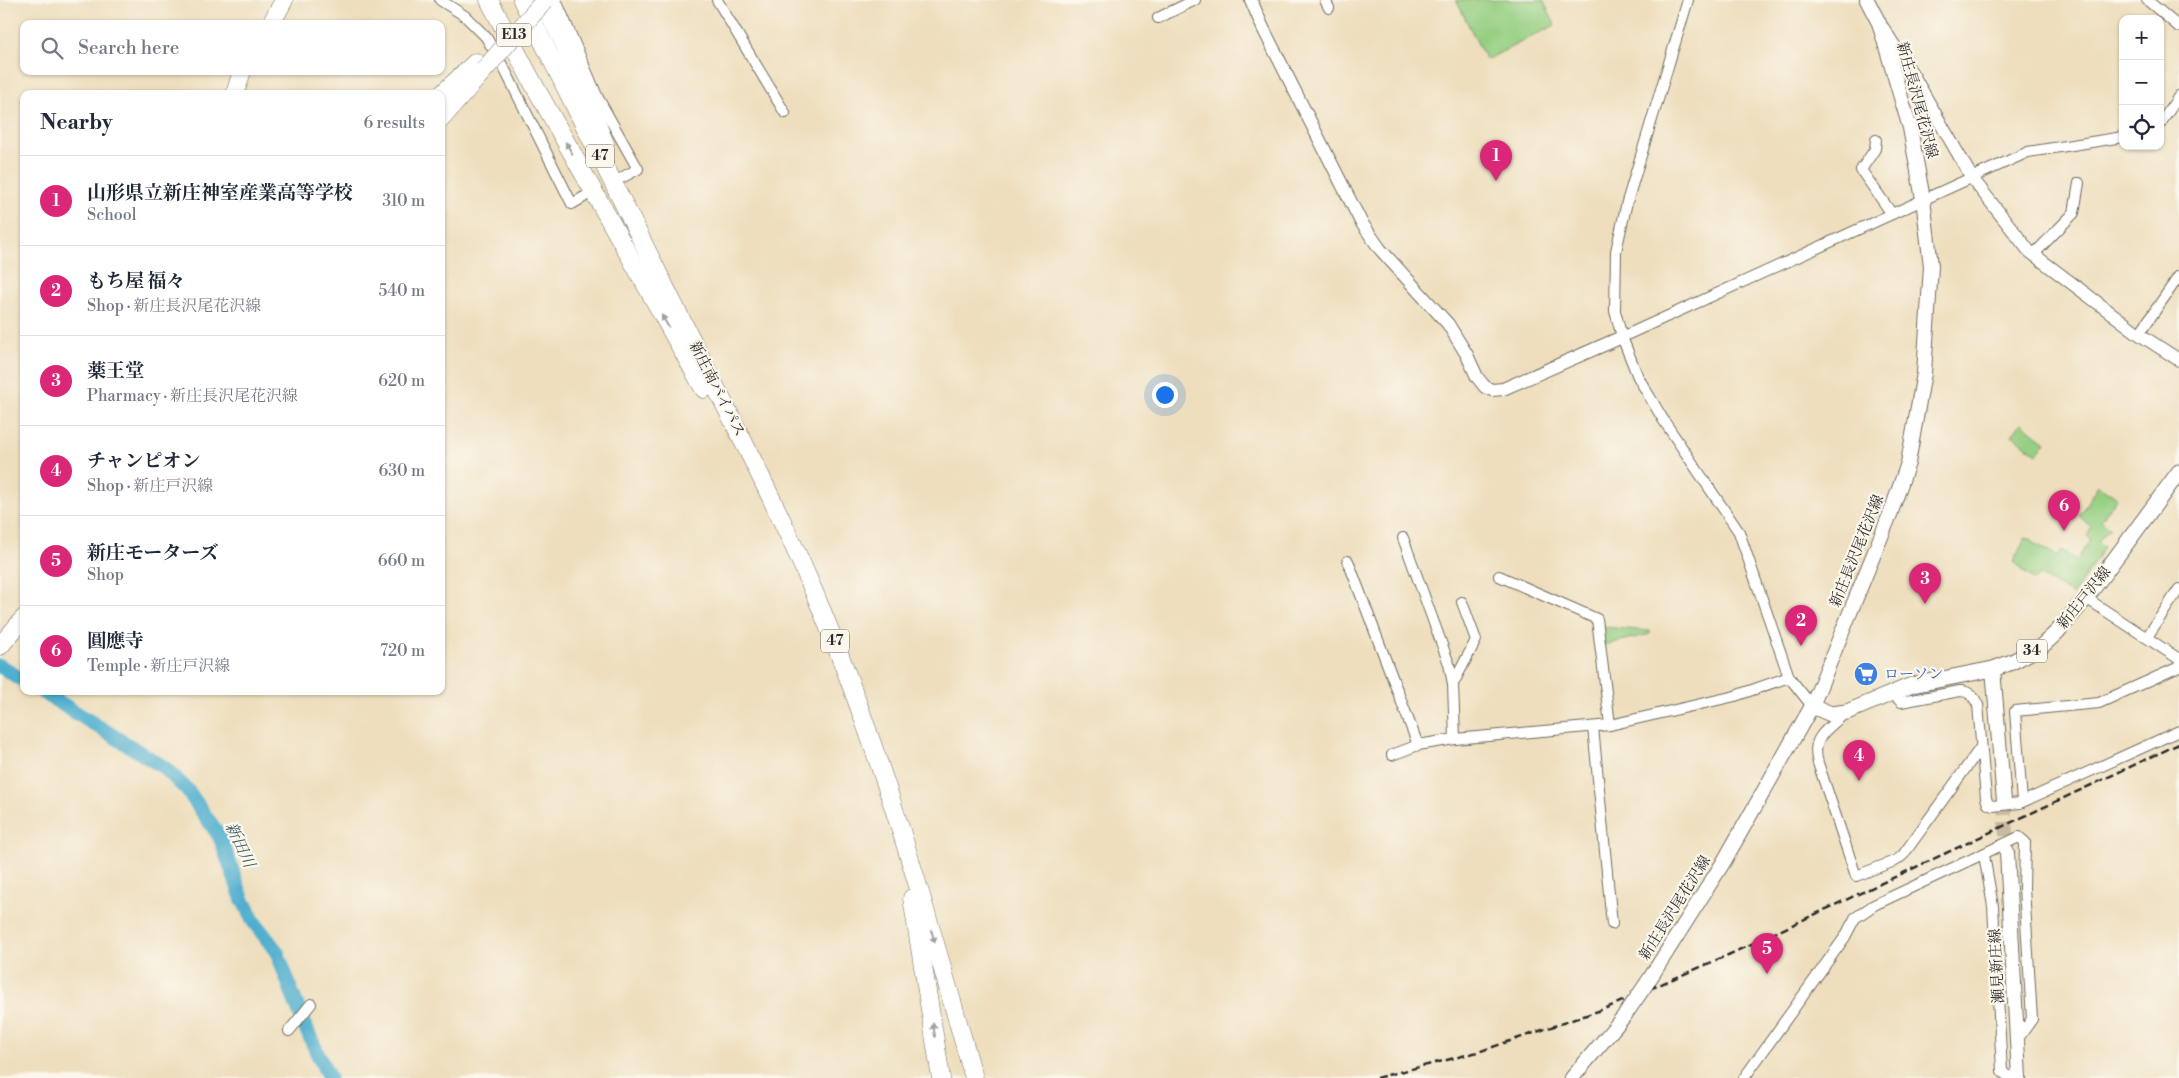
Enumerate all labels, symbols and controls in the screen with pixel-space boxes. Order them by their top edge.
map controls [2119,15,2164,150]
button: + [2119,15,2164,60]
search box [20,20,445,75]
road number: E13 [496,24,532,46]
icon: search [38,34,66,62]
text: Search here [78,36,179,60]
street label: 新庄長沢尾花沢線 [1892,40,1942,160]
button: − [2119,60,2164,105]
button: locate [2119,105,2164,150]
text: Nearby [40,110,113,136]
text: 6 results [364,113,425,133]
pin: 1 [1480,140,1512,181]
one-way arrow [565,142,574,155]
road number: 47 [586,144,614,168]
text: 山形県立新庄神室産業高等学校 [87,181,353,205]
text: 1 [52,191,60,211]
text: 310 m [382,191,425,211]
text: School [87,205,136,225]
text: もち屋 福々 [87,269,185,293]
text: 2 [51,281,61,301]
text: 540 m [378,281,425,301]
text: Shop · 新庄長沢尾花沢線 [87,296,261,316]
one-way arrow [661,314,670,327]
street label: 新庄南バイパス [685,338,749,440]
text: 薬王堂 [87,359,144,383]
text: 3 [51,371,61,391]
text: 620 m [378,371,425,391]
your location [1152,382,1178,408]
text: Pharmacy · 新庄長沢尾花沢線 [87,386,298,406]
text: チャンピオン [87,449,200,473]
text: 4 [51,461,61,481]
text: 630 m [379,461,425,481]
text: Shop · 新庄戸沢線 [87,476,213,496]
pin: 6 [2048,490,2080,531]
street label: 新庄長沢尾花沢線 [1826,492,1888,610]
text: 新庄モーターズ [87,541,218,565]
text: 5 [51,551,61,571]
text: 660 m [378,551,425,571]
pin: 3 [1909,563,1941,604]
street label: 新庄戸沢線 [2053,563,2115,633]
text: Shop [87,565,124,585]
pin: 2 [1785,605,1817,646]
text: 圓應寺 [87,629,144,653]
road number: 47 [821,630,849,652]
road number: 34 [2017,640,2047,662]
text: 6 [51,641,61,661]
text: 720 m [380,641,425,661]
text: Temple · 新庄戸沢線 [87,656,230,676]
supermarket icon: ローソン [1853,661,1879,687]
place label: ローソン [1884,665,1943,684]
pin: 4 [1843,740,1875,781]
water label: 新田川 [221,819,260,873]
street label: 新庄長沢尾花沢線 [1635,852,1715,964]
one-way arrow [930,928,938,943]
street label: 瀬見新庄線 [1986,928,2008,1004]
pin: 5 [1751,933,1783,974]
one-way arrow [930,1021,938,1037]

